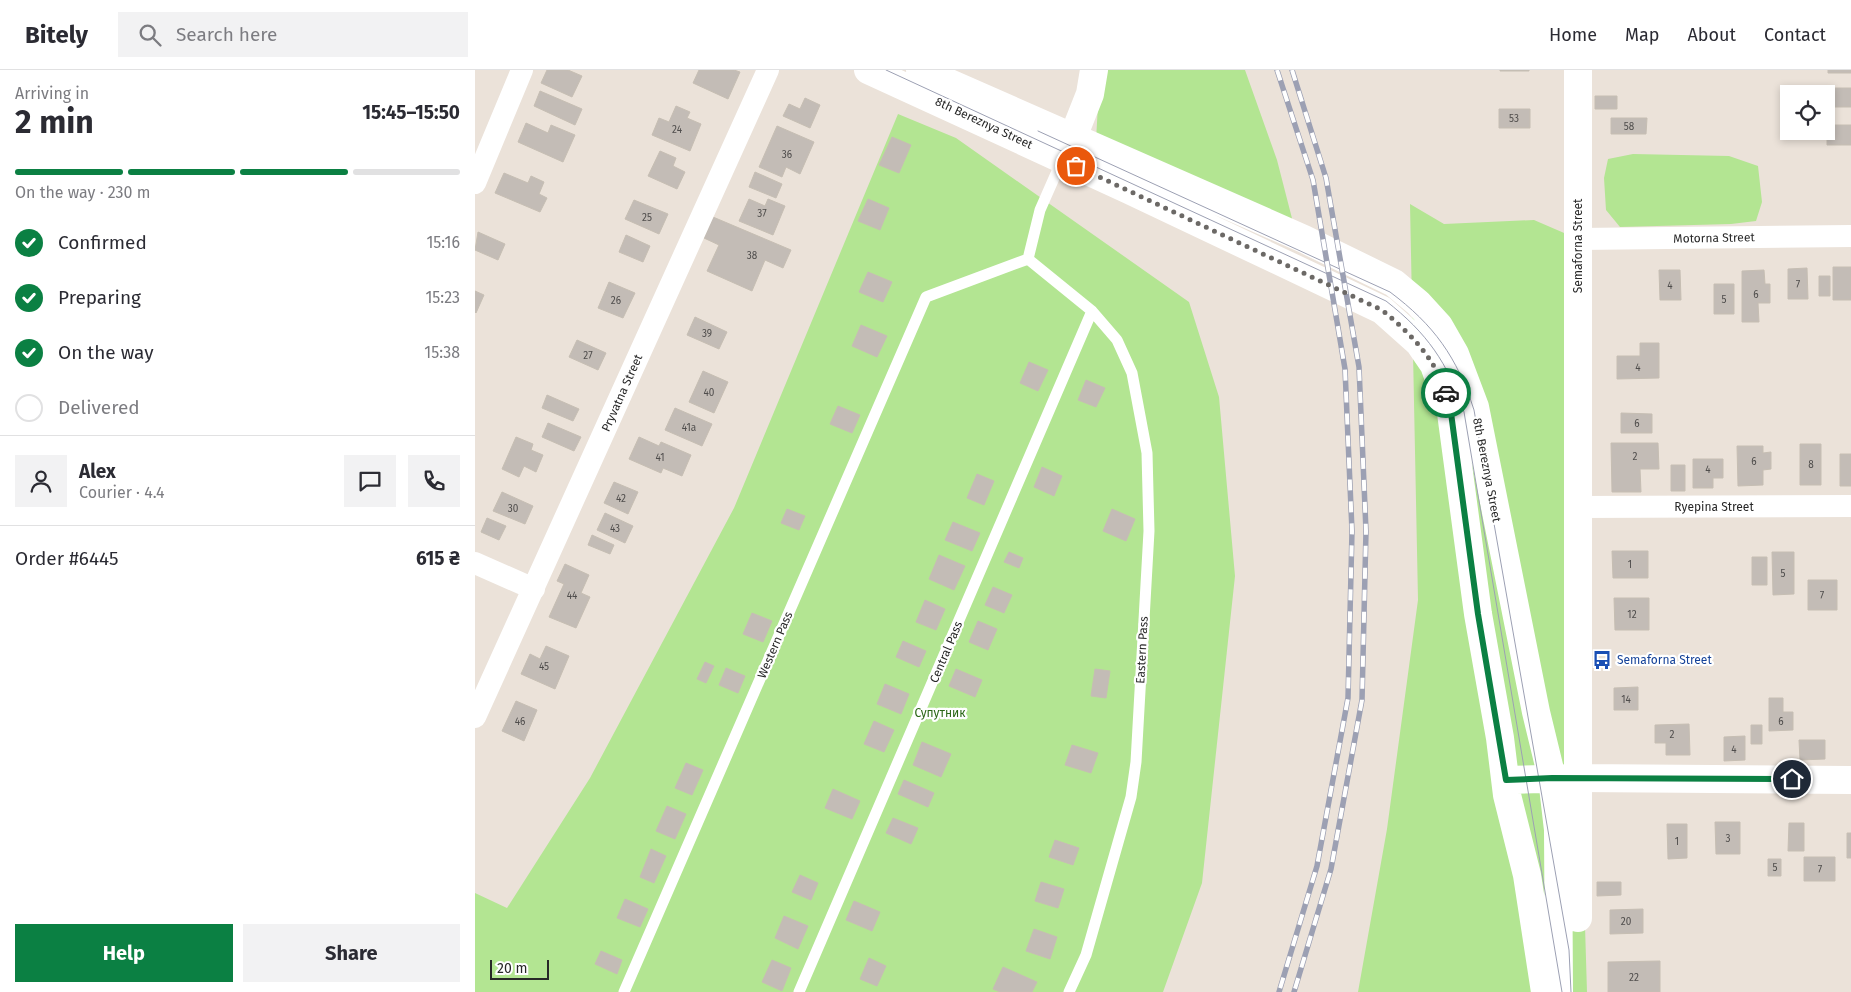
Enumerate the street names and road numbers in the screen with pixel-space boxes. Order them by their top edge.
street label: 8th Bereznya Street [933,94,1036,152]
street label: Semaforna Street [1571,198,1585,293]
street label: Motorna Street [1673,230,1755,246]
street label: Pryvatna Street [599,352,646,434]
street label: 8th Bereznya Street [1470,417,1504,524]
street label: Ryepina Street [1674,500,1754,514]
street label: Western Pass [755,609,796,681]
street label: Eastern Pass [1133,615,1151,684]
street label: Central Pass [927,619,965,685]

